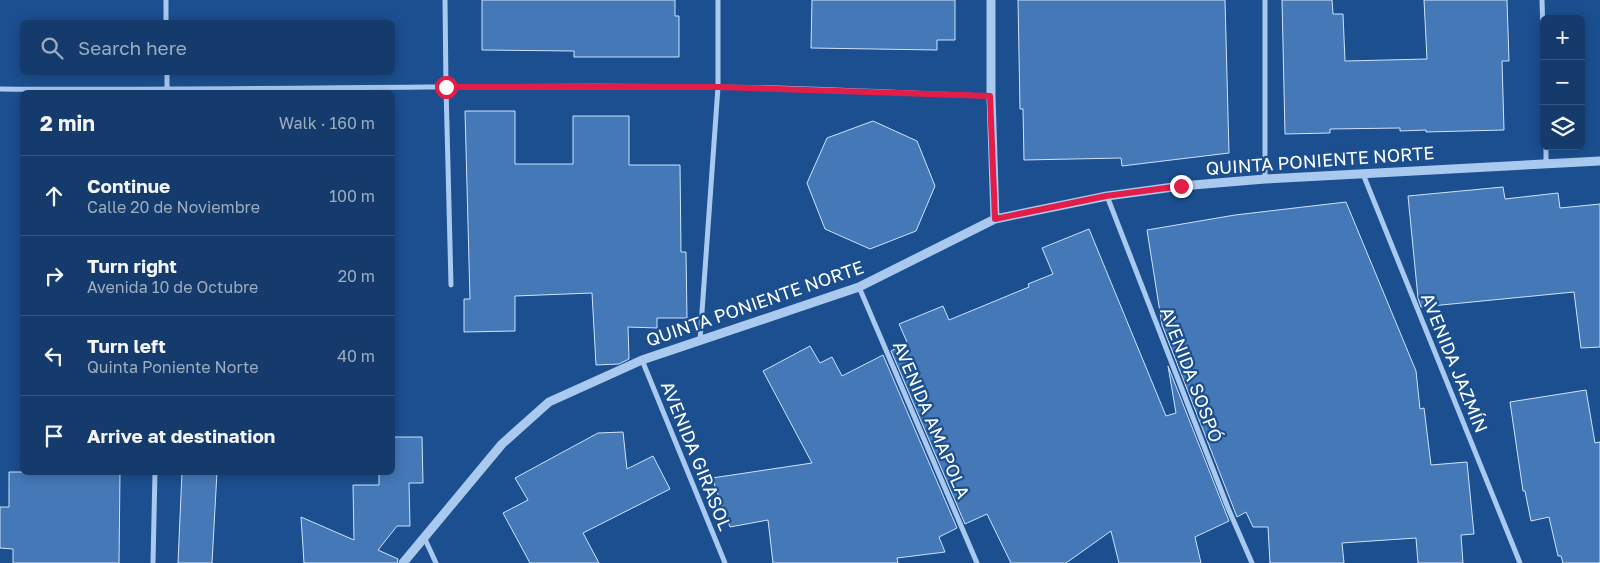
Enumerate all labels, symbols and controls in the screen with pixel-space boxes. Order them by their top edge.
map controls [1540,15,1585,150]
button: + [1540,15,1585,60]
search box [20,20,395,75]
icon: search [38,34,66,62]
text: Search here [78,36,187,59]
button: − [1540,60,1585,105]
route start [435,76,458,99]
button: layers [1540,105,1585,150]
text: 2 min [40,110,95,136]
text: Walk · 160 m [279,113,375,133]
street label: QUINTA PONIENTE NORTE [1205,141,1435,179]
text: Continue [87,174,170,197]
route end [1170,175,1193,198]
icon: ahead [40,182,68,210]
text: 100 m [329,186,375,206]
text: Calle 20 de Noviembre [87,197,260,217]
text: Turn right [87,254,177,277]
street label: QUINTA PONIENTE NORTE [643,255,867,351]
icon: right [40,262,68,290]
text: 20 m [338,266,375,286]
text: Avenida 10 de Octubre [87,277,258,297]
street label: AVENIDA JAZMÍN [1417,290,1493,436]
street label: AVENIDA SOSPÓ [1156,304,1228,445]
text: Turn left [87,334,166,357]
street label: AVENIDA AMAPOLA [889,337,975,502]
icon: left [40,342,68,370]
text: 40 m [337,346,375,366]
text: Quinta Poniente Norte [87,357,259,377]
street label: AVENIDA GIRASOL [657,378,737,534]
icon: arrive [40,422,68,450]
text: Arrive at destination [87,424,275,447]

